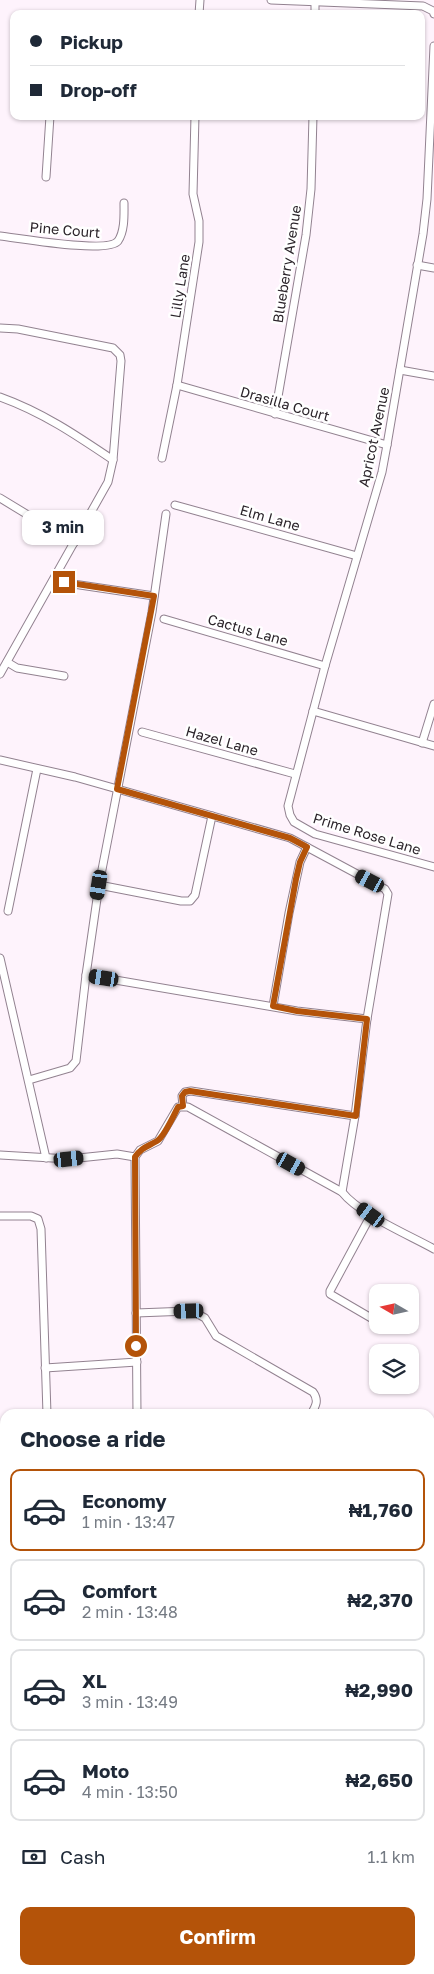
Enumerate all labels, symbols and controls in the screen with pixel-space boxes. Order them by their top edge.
text: Pickup [60,30,123,53]
text: Drop-off [60,78,137,101]
street label: Blueberry Avenue [269,204,304,324]
street label: Pine Court [29,218,101,241]
street label: Lilly Lane [166,253,193,319]
street label: Drasilla Court [238,383,332,424]
street label: Apricot Avenue [355,385,392,488]
street label: Elm Lane [238,501,302,534]
callout: 3 min [23,510,105,544]
text: 3 min [42,517,84,537]
route end [53,571,75,593]
street label: Cactus Lane [206,610,290,649]
street label: Hazel Lane [184,722,260,759]
street label: Prime Rose Lane [311,809,423,858]
car [353,867,386,895]
car [89,869,108,901]
car [88,968,119,988]
car [53,1150,84,1168]
car [274,1150,307,1178]
car [354,1200,387,1230]
north arrow [369,1284,419,1334]
map controls [369,1284,419,1394]
car [173,1303,204,1319]
route start [125,1335,147,1357]
button: layers [369,1344,419,1394]
text: Choose a ride [20,1425,166,1452]
icon: car [22,1488,67,1533]
text: Economy [82,1489,167,1512]
text: ₦1,760 [349,1498,413,1521]
text: 1 min · 13:47 [82,1512,175,1532]
icon: car [22,1578,67,1623]
text: Comfort [82,1579,157,1602]
text: ₦2,370 [347,1588,413,1611]
text: 2 min · 13:48 [82,1602,178,1622]
icon: car [22,1668,67,1713]
text: XL [82,1669,107,1692]
text: ₦2,990 [345,1678,413,1701]
text: 3 min · 13:49 [82,1692,178,1712]
icon: car [22,1758,67,1803]
text: Moto [82,1759,129,1782]
text: ₦2,650 [346,1768,413,1791]
text: 4 min · 13:50 [82,1782,178,1802]
icon: cash [20,1843,48,1871]
text: Cash [60,1845,105,1868]
text: 1.1 km [367,1847,415,1867]
button: Confirm [20,1907,415,1965]

